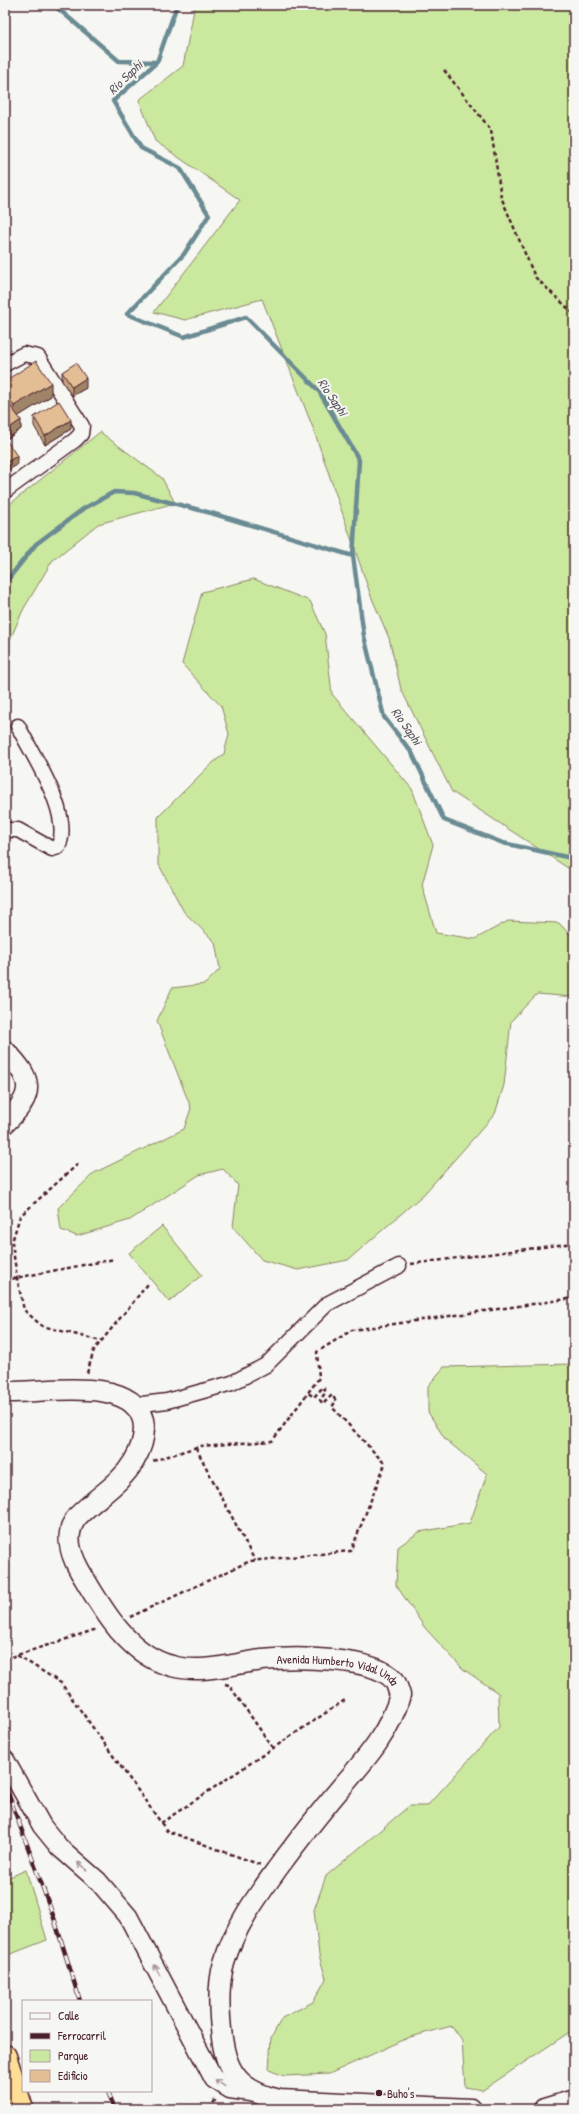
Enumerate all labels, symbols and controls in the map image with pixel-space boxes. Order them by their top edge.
water label: Rio Saphi [104,55,148,99]
water label: Rio Saphi [313,375,353,421]
water label: Rio Saphi [387,704,427,750]
street label: Avenida Humberto Vidal Unda [276,1650,404,1688]
one-way arrow [76,1862,87,1871]
one-way arrow [153,1965,161,1977]
legend [22,2000,152,2092]
text: Calle [58,2007,79,2024]
text: Ferrocarril [57,2027,107,2044]
text: Parque [58,2047,88,2064]
text: Edificio [58,2067,88,2084]
one-way arrow [215,2079,226,2087]
place label: Buho's [387,2085,415,2102]
marker: Buho's [374,2088,384,2098]

